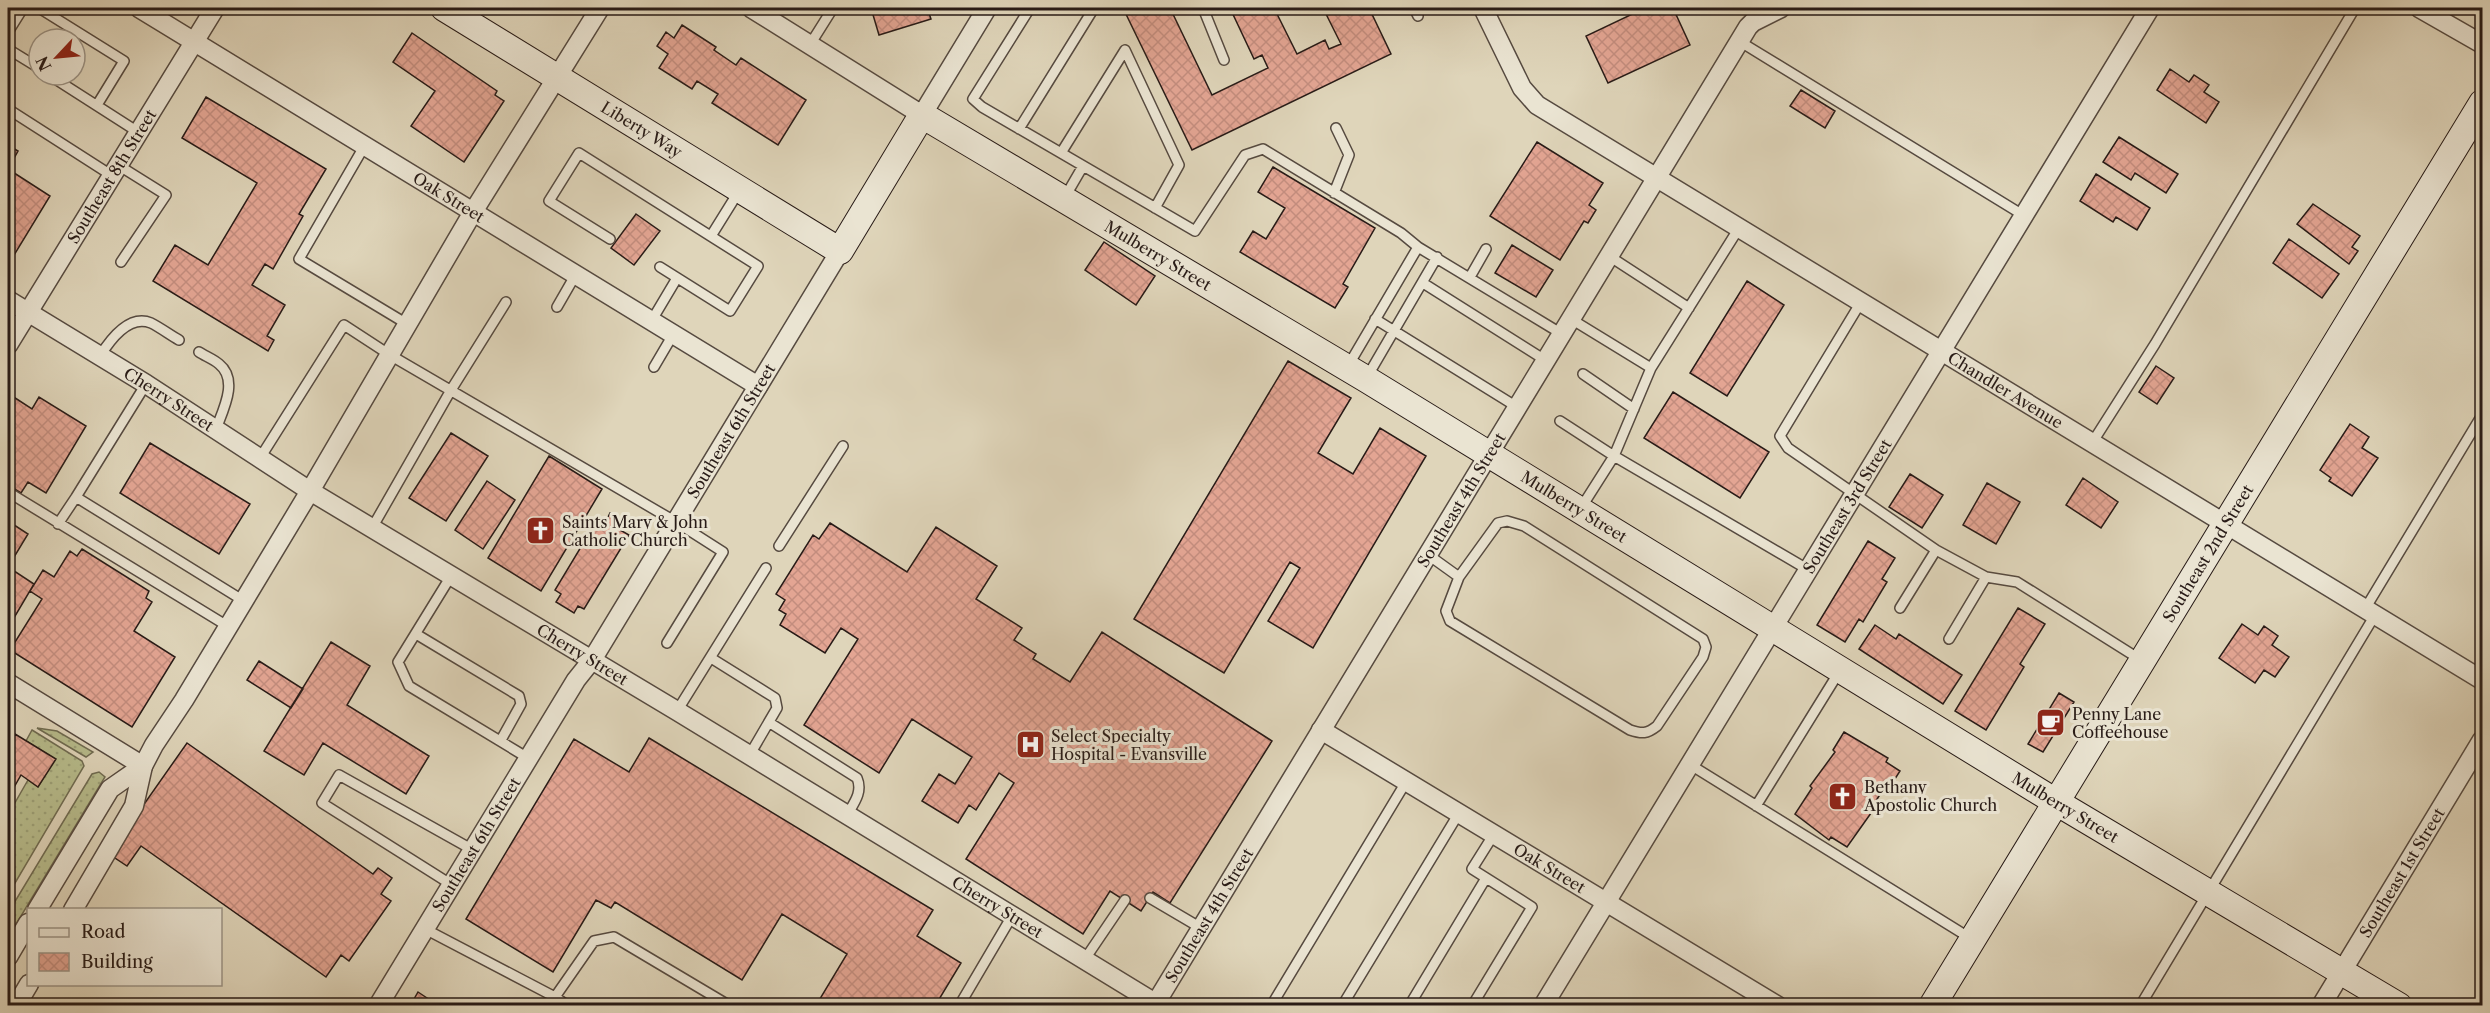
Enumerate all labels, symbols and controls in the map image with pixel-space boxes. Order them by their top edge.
north arrow [27,27,87,87]
text: N [31,53,56,74]
street label: Liberty Way [597,97,687,162]
street label: Southeast 8th Street [63,105,161,247]
street label: Oak Street [409,168,489,227]
street label: Mulberry Street [1101,216,1215,295]
street label: Chandler Avenue [1944,347,2067,433]
street label: Southeast 6th Street [682,360,780,502]
street label: Cherry Street [120,363,218,436]
street label: Southeast 4th Street [1413,429,1510,571]
street label: Southeast 3rd Street [1798,435,1896,577]
street label: Mulberry Street [1517,466,1631,547]
street label: Southeast 2nd Street [2158,480,2257,626]
place label: Saints Mary & John Catholic Church [562,512,708,550]
church icon: Saints Mary & John Catholic Church [525,515,557,547]
street label: Cherry Street [533,619,632,690]
place label: Penny Lane Coffeehouse [2072,704,2168,742]
cafe icon: Penny Lane Coffeehouse [2035,707,2067,739]
place label: Select Specialty Hospital - Evansville [1051,726,1207,764]
hospital icon: Select Specialty Hospital - Evansville [1014,729,1046,761]
street label: Mulberry Street [2008,768,2122,847]
street label: Southeast 6th Street [428,773,525,915]
place label: Bethany Apostolic Church [1863,777,1997,815]
church icon: Bethany Apostolic Church [1827,780,1859,812]
street label: Southeast 1st Street [2355,804,2449,941]
street label: Oak Street [1510,839,1589,898]
street label: Southeast 4th Street [1161,844,1258,986]
street label: Cherry Street [949,871,1047,942]
legend [27,908,222,986]
text: Road [81,921,126,943]
text: Building [81,951,153,973]

